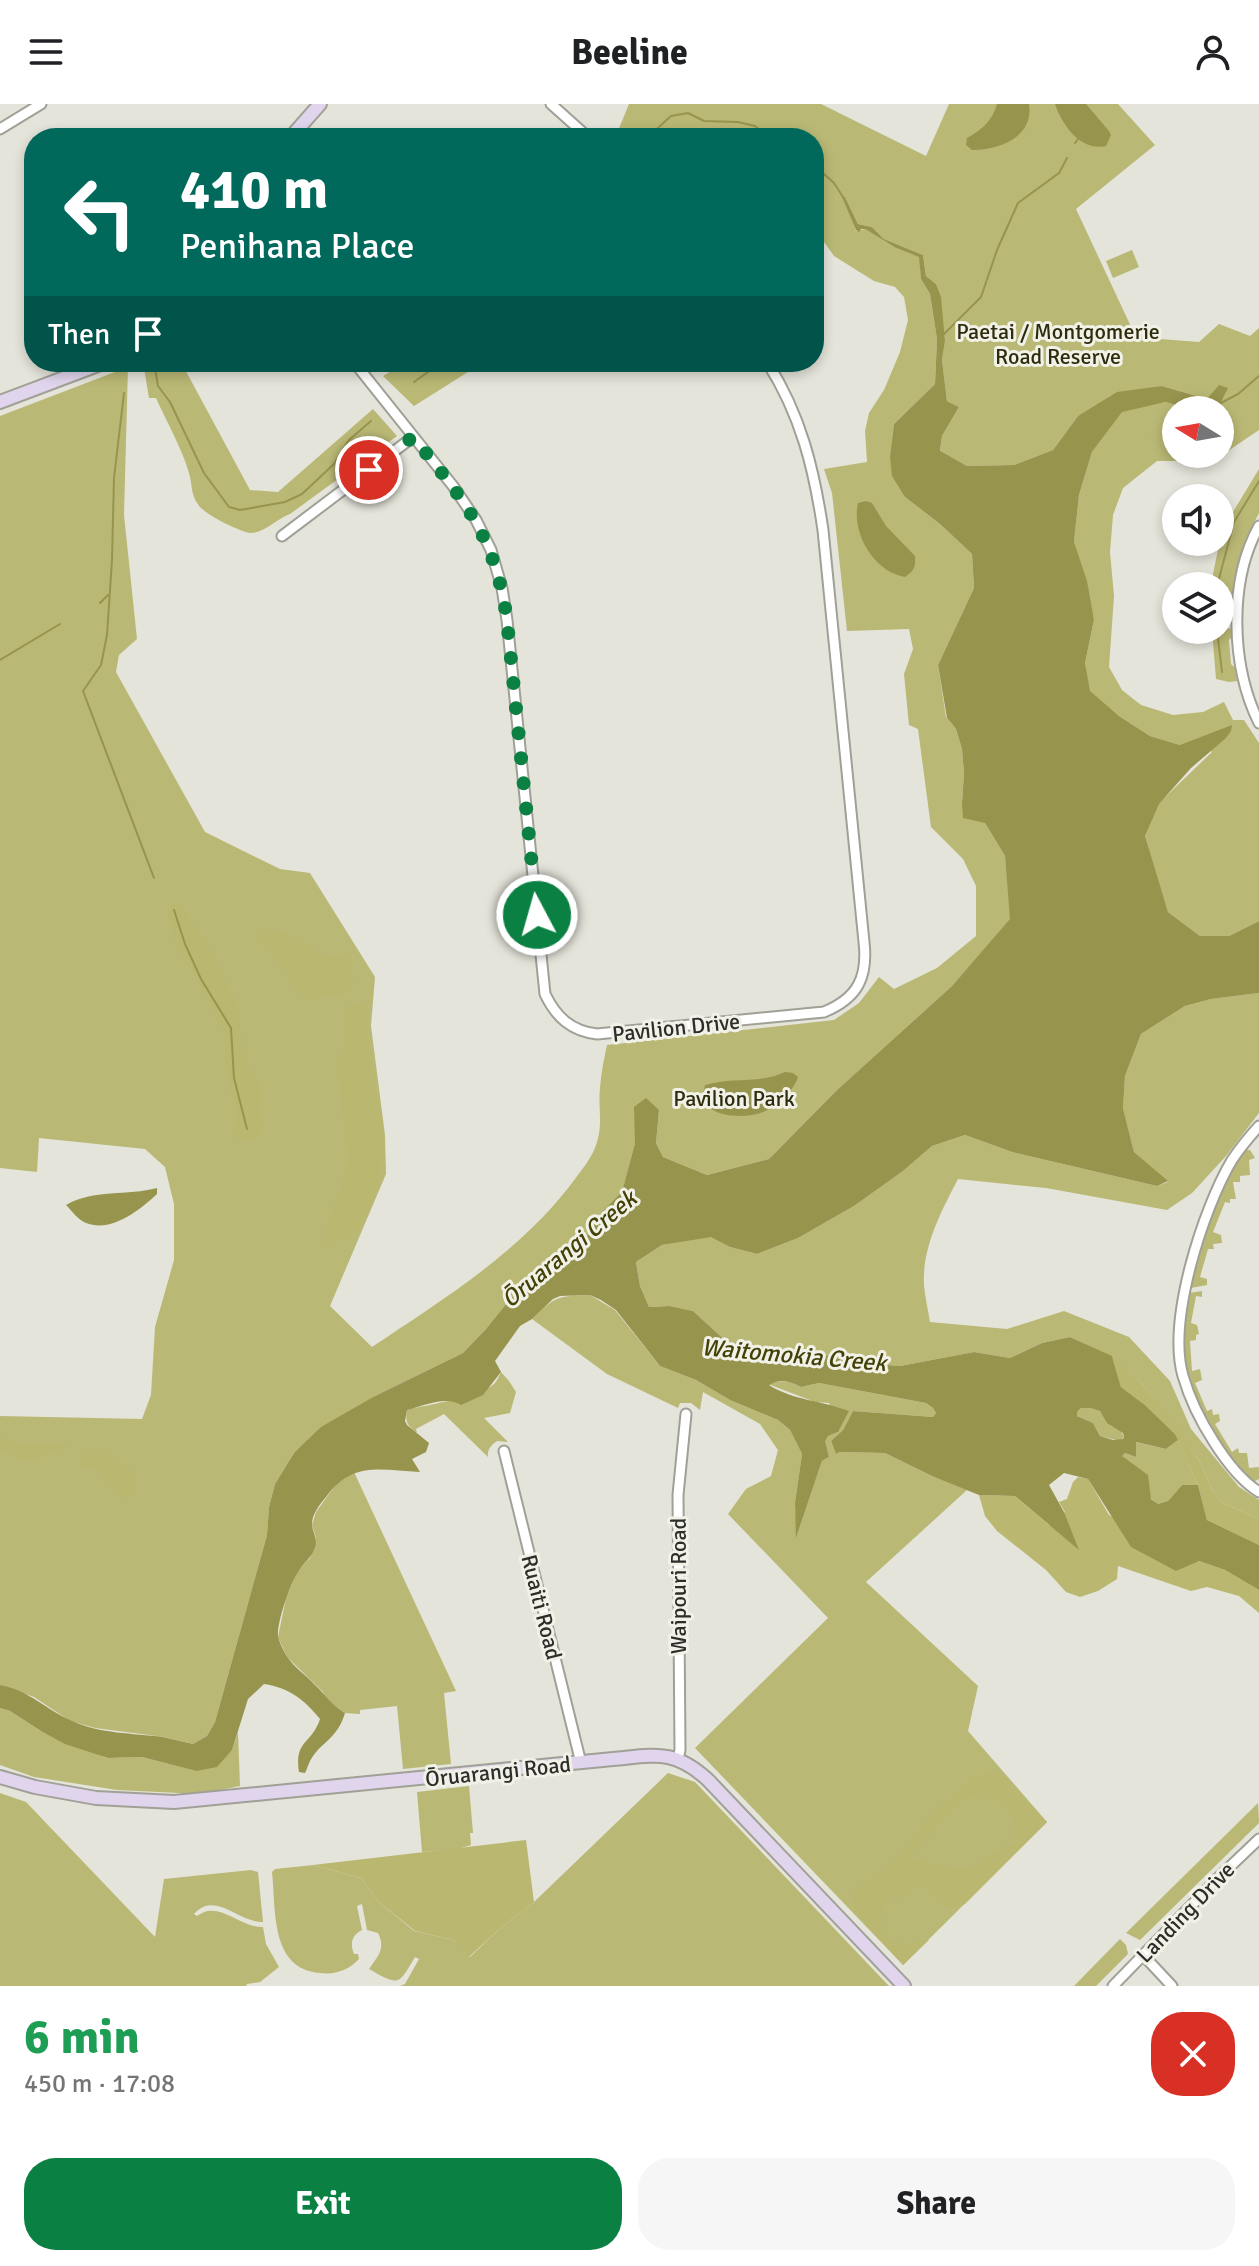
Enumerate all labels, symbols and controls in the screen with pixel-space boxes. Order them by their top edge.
icon: menu [24,30,68,74]
text: Beeline [571,30,688,75]
icon: person [1191,30,1235,74]
text: 410 m [180,155,328,224]
icon: left [48,160,152,264]
text: Penihana Place [180,224,414,269]
icon: arrive [126,312,170,356]
text: Then [48,316,110,353]
park label: Paetai / Montgomerie Road Reserve [956,318,1160,370]
north arrow [1162,396,1234,468]
map controls [1162,396,1234,644]
pin [335,436,403,504]
icon: arrive [347,448,391,492]
button: sound [1162,484,1234,556]
button: layers [1162,572,1234,644]
position arrow [495,873,579,957]
street label: Pavilion Drive [611,1007,741,1048]
park label: Pavilion Park [673,1085,795,1112]
water label: Ōruarangi Creek [495,1183,644,1314]
water label: Waitomokia Creek [700,1332,890,1378]
street label: Waipouri Road [665,1518,692,1654]
street label: Ruaiti Road [515,1552,568,1663]
street label: Ōruarangi Road [424,1750,572,1793]
street label: Landing Drive [1131,1856,1240,1968]
text: 6 min [24,2008,140,2067]
button: close [1151,2012,1235,2096]
text: 450 m · 17:08 [24,2068,175,2100]
button: Exit [24,2158,622,2250]
button: Share [638,2158,1235,2250]

